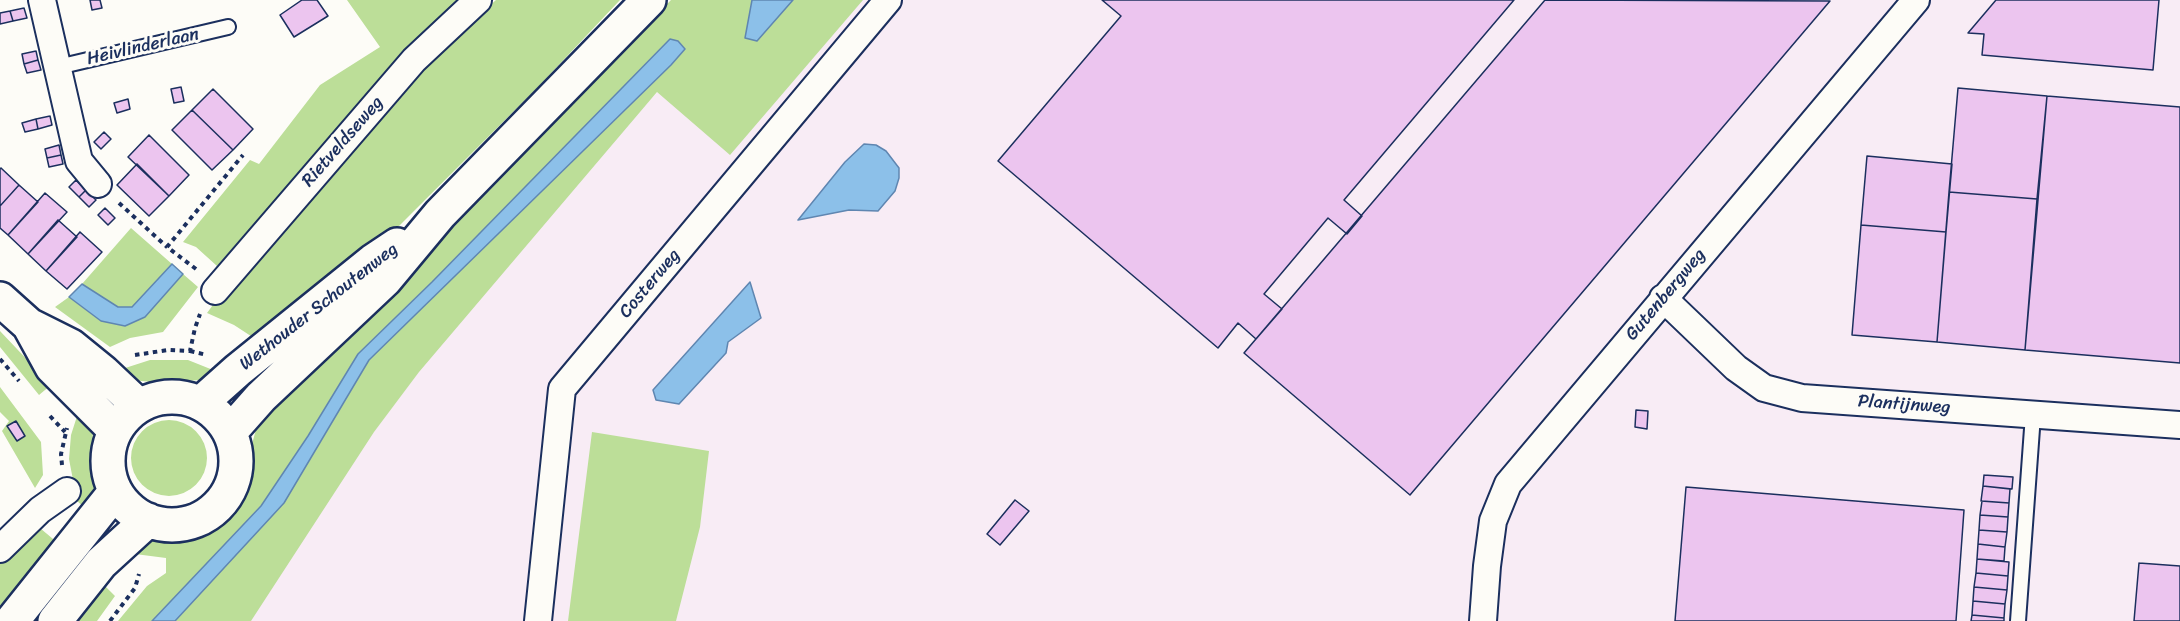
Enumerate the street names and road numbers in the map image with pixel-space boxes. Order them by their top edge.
street label: Heivlinderlaan [85,24,201,70]
street label: Rietveldseweg [298,92,388,192]
street label: Wethouder Schoutenweg [236,238,402,376]
street label: Costerweg [615,245,685,323]
street label: Gutenbergweg [1621,245,1711,345]
street label: Plantijnweg [1857,391,1951,419]

